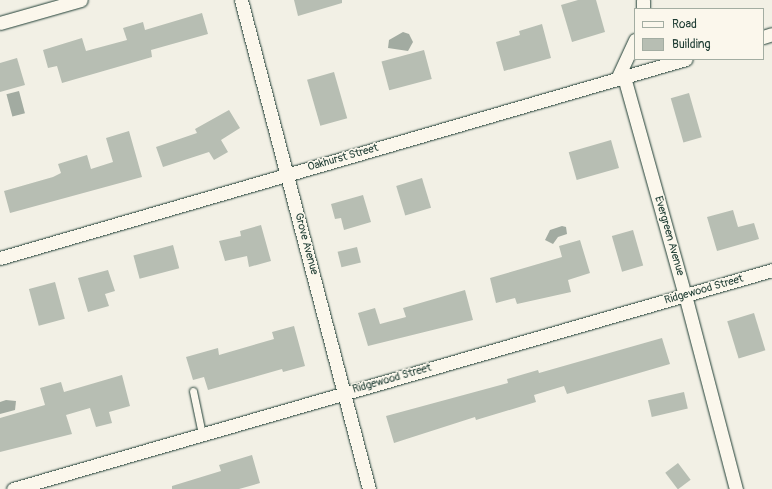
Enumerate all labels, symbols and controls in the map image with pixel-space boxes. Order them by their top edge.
legend [634,8,764,60]
text: Road [672,17,697,32]
text: Building [672,37,711,52]
street label: Oakhurst Street [306,142,380,174]
street label: Evergreen Avenue [651,195,687,277]
street label: Grove Avenue [291,212,321,276]
street label: Ridgewood Street [663,272,745,308]
street label: Ridgewood Street [351,361,433,397]

